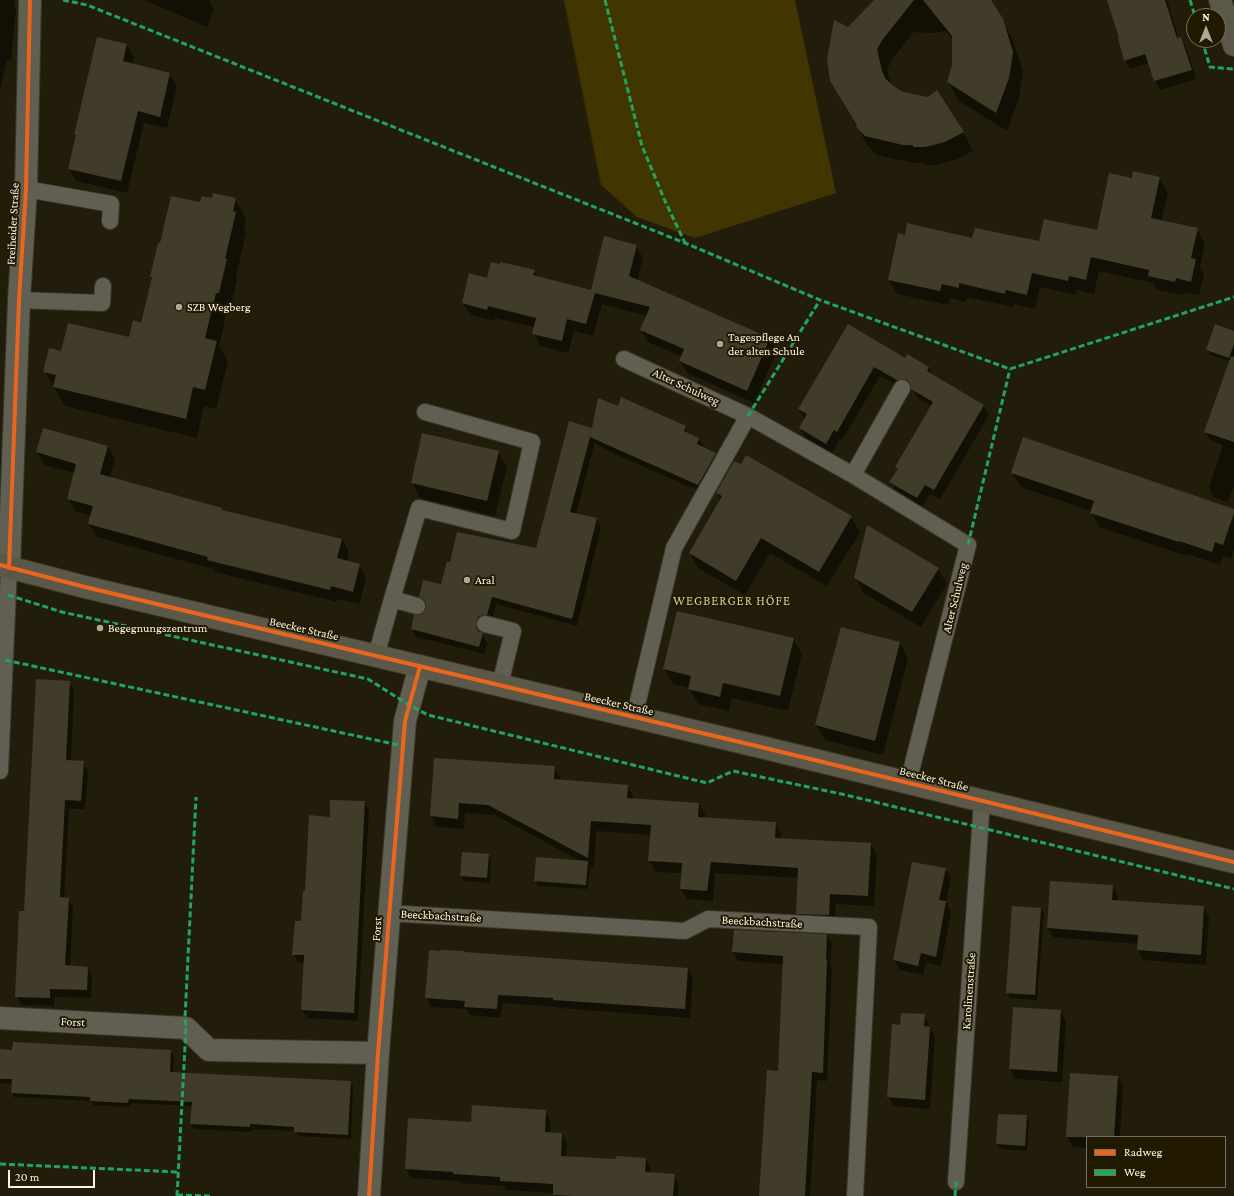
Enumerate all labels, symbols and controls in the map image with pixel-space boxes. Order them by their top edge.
north arrow [1186,8,1226,48]
text: N [1202,11,1210,23]
street label: Freiheider Straße [4,182,22,266]
place label: SZB Wegberg [187,300,251,314]
marker: SZB Wegberg [174,302,184,312]
place label: Tagespflege An der alten Schule [728,330,804,358]
marker: Tagespflege An der alten Schule [715,339,725,349]
street label: Alter Schulweg [650,365,722,409]
street label: Alter Schulweg [939,561,971,635]
place label: Aral [475,573,495,587]
marker: Aral [462,575,472,585]
district label: WEGBERGER HÖFE [673,593,791,609]
street label: Beecker Straße [268,614,340,644]
place label: Begegnungszentrum [108,621,207,635]
marker: Begegnungszentrum [95,623,105,633]
street label: Beecker Straße [583,689,655,719]
street label: Beecker Straße [898,763,970,795]
street label: Beeckbachstraße [400,907,482,925]
street label: Beeckbachstraße [721,913,803,931]
street label: Forst [369,916,385,942]
street label: Karolinenstraße [959,952,979,1030]
street label: Forst [60,1014,86,1030]
legend [1086,1136,1226,1188]
text: Radweg [1124,1145,1162,1159]
scale bar [10,1162,97,1188]
text: Weg [1124,1165,1146,1179]
text: 20 m [15,1170,39,1184]

